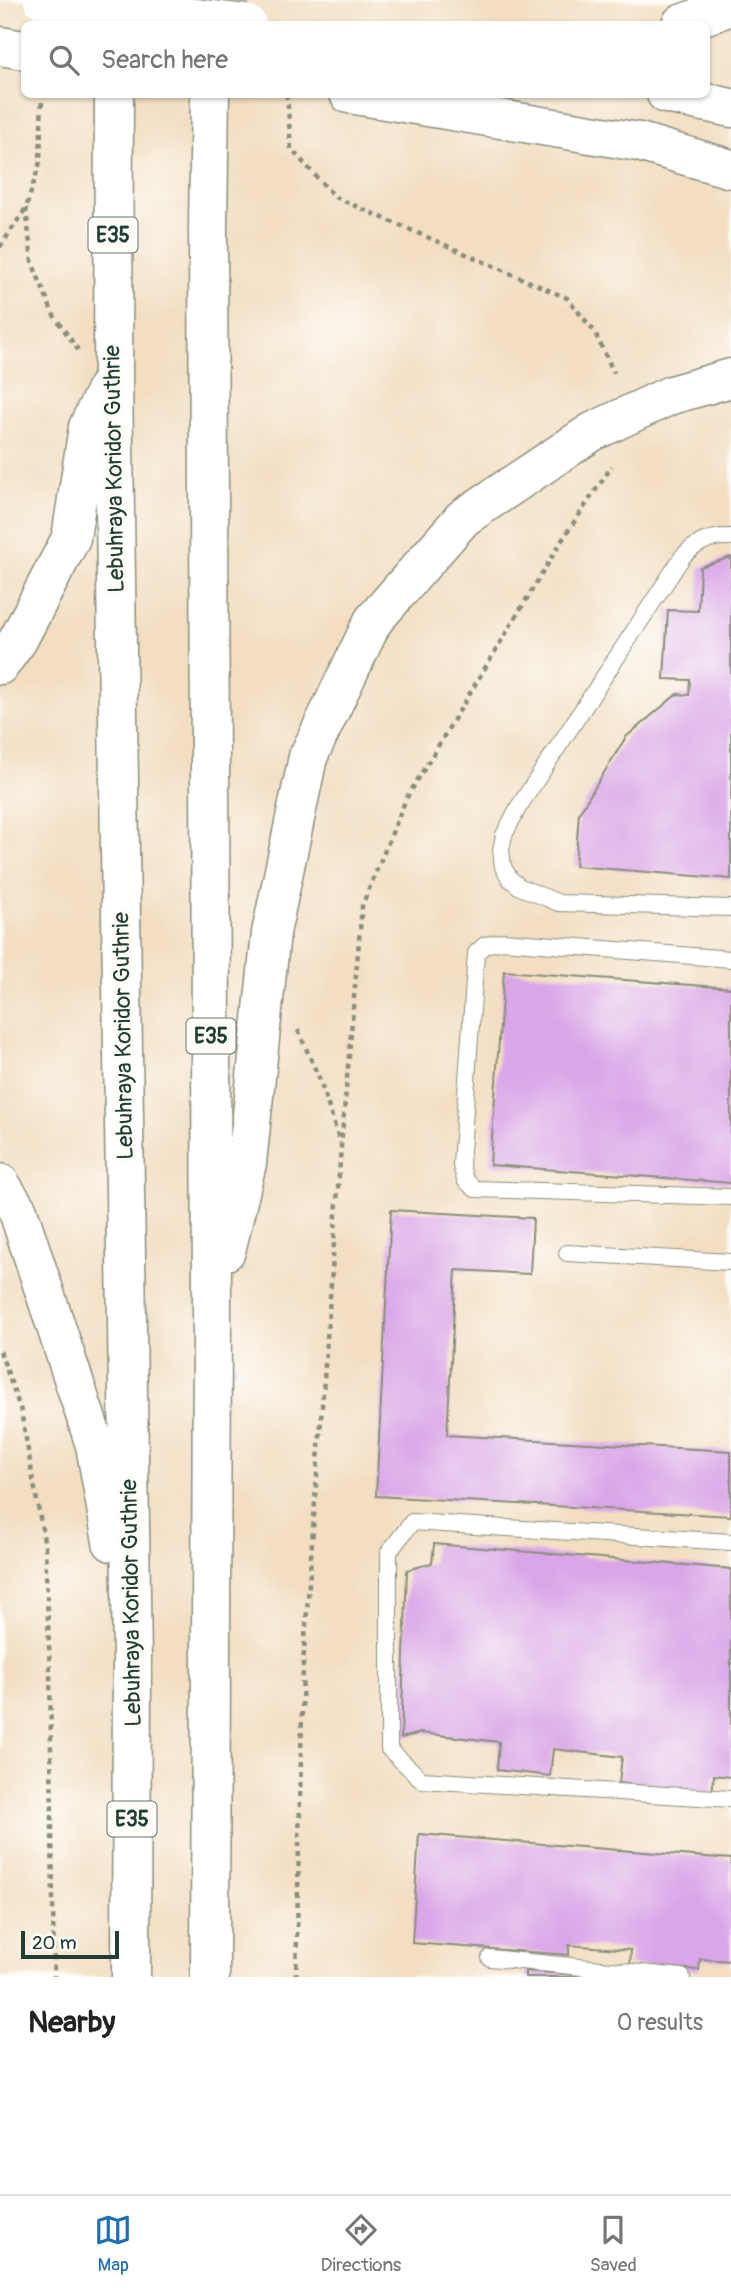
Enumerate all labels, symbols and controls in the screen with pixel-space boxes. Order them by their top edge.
search box [21,21,710,98]
icon: search [45,41,83,79]
text: Search here [101,44,228,76]
road number: E35 [88,218,138,252]
street label: Lebuhraya Koridor Guthrie [97,344,131,593]
street label: Lebuhraya Koridor Guthrie [106,911,140,1160]
road number: E35 [186,1018,235,1054]
street label: Lebuhraya Koridor Guthrie [114,1478,148,1727]
road number: E35 [108,1801,156,1836]
scale bar [21,1928,119,1960]
text: 20 m [32,1931,77,1955]
text: Nearby [28,2004,115,2041]
text: 0 results [617,2008,703,2037]
tab: Map [94,2211,132,2277]
tab: Directions [321,2211,401,2277]
tab: Saved [590,2211,637,2277]

